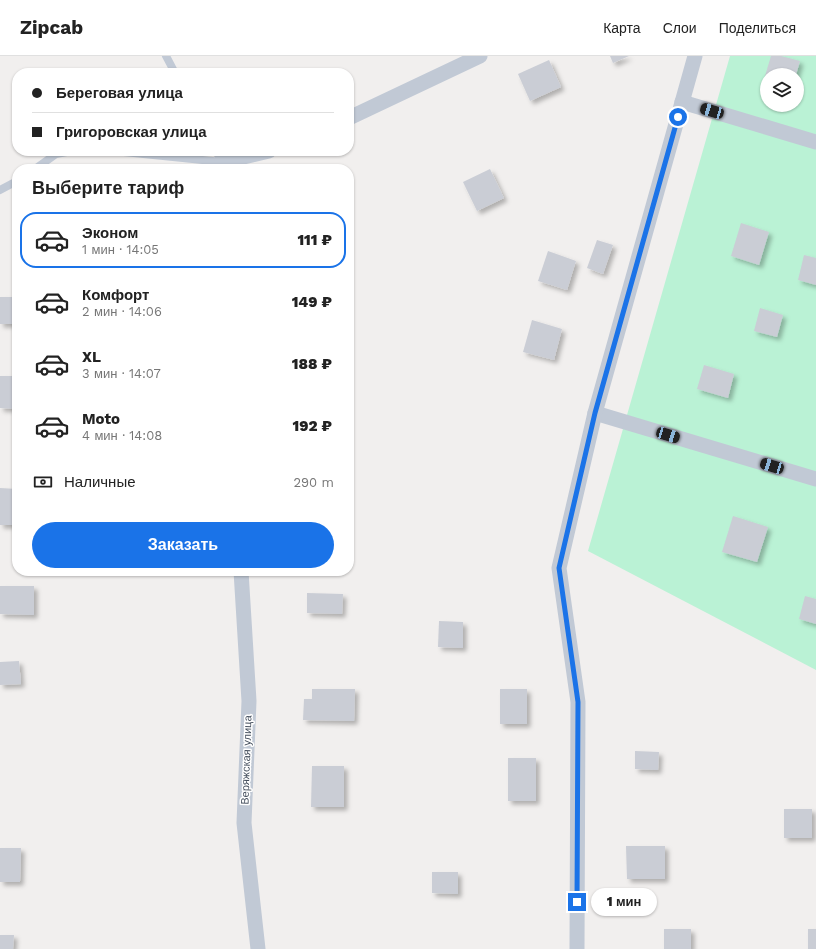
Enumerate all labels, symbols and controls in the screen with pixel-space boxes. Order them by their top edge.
text: Zipcab [20,16,83,39]
text: Карта [603,20,641,36]
text: Слои [663,20,697,36]
text: Поделиться [719,20,796,36]
map controls [760,68,804,112]
button: layers [760,68,804,112]
text: Береговая улица [56,84,183,102]
car [699,102,725,120]
route start [669,108,687,126]
text: Григоровская улица [56,123,207,141]
text: Выберите тариф [32,177,184,198]
icon: car [34,222,70,258]
text: Эконом [82,224,138,242]
text: 111 ₽ [297,231,332,249]
text: 1 мин · 14:05 [82,242,159,257]
icon: car [34,284,70,320]
text: Комфорт [82,286,149,304]
text: 149 ₽ [292,293,332,311]
text: 2 мин · 14:06 [82,304,162,319]
icon: car [34,346,70,382]
text: XL [82,348,101,366]
text: 188 ₽ [292,355,332,373]
text: 3 мин · 14:07 [82,366,161,381]
icon: car [34,408,70,444]
text: Moto [82,410,120,428]
text: 192 ₽ [293,417,332,435]
car [655,426,681,444]
text: 4 мин · 14:08 [82,428,162,443]
car [759,457,785,475]
icon: cash [32,471,54,493]
text: Наличные [64,473,136,491]
text: 290 m [293,475,334,490]
button: Заказать [32,522,334,568]
street label: Веряжская улица [238,714,255,805]
callout: 1 мин [591,888,657,916]
route end [568,893,586,911]
text: 1 мин [607,894,641,909]

